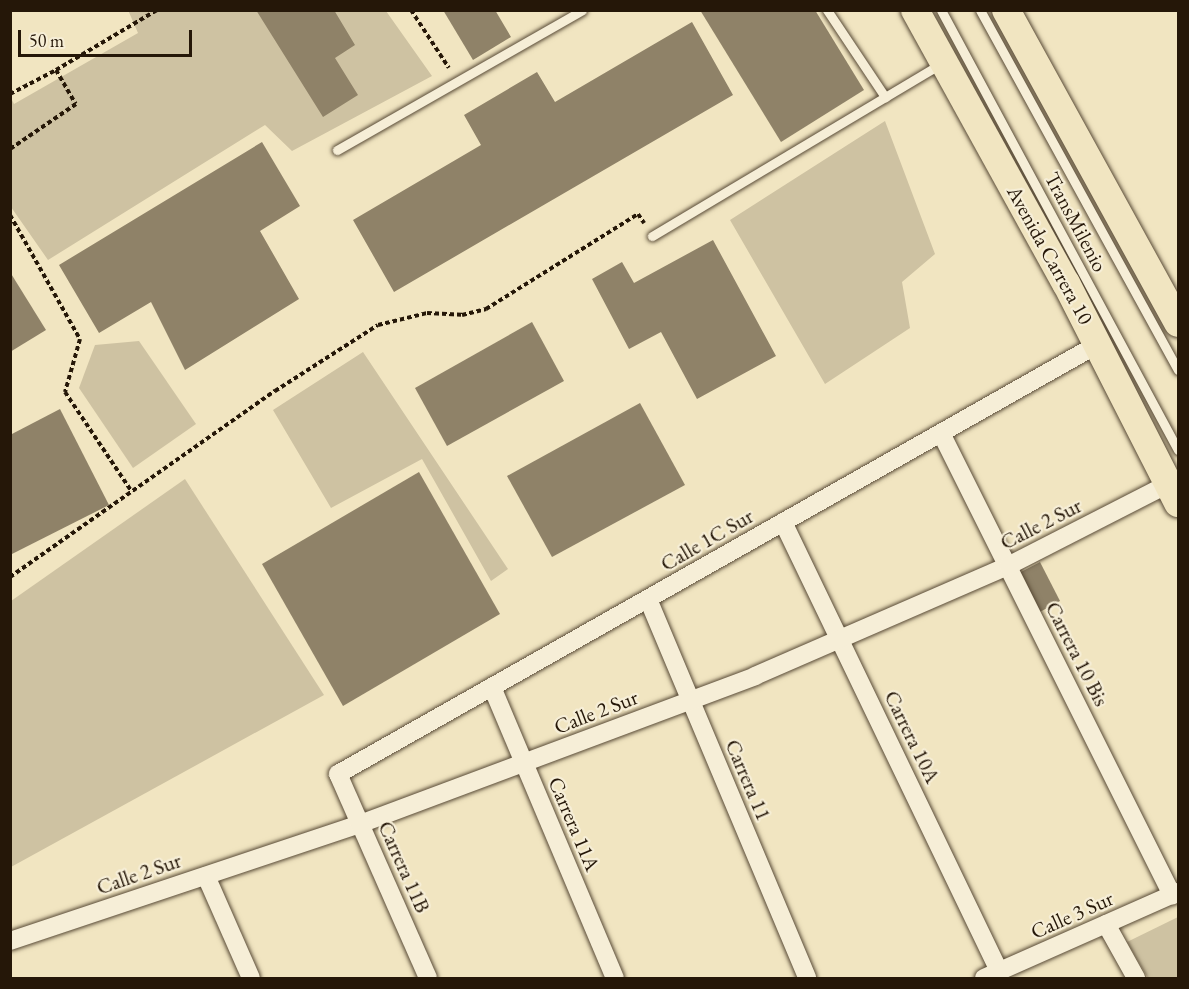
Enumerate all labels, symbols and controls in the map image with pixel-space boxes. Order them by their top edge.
scale bar [21,18,195,56]
text: 50 m [29,29,64,52]
street label: TransMilenio [1039,168,1113,276]
street label: Avenida Carrera 10 [1001,181,1099,329]
street label: Calle 2 Sur [996,493,1086,555]
street label: Calle 1C Sur [656,503,758,577]
street label: Carrera 10 Bis [1040,598,1114,710]
street label: Calle 2 Sur [550,684,642,740]
street label: Carrera 10A [879,687,945,787]
street label: Carrera 11 [720,736,776,824]
street label: Carrera 11A [543,773,605,875]
street label: Carrera 11B [373,817,435,917]
street label: Calle 2 Sur [93,848,185,900]
street label: Calle 3 Sur [1027,886,1117,944]

